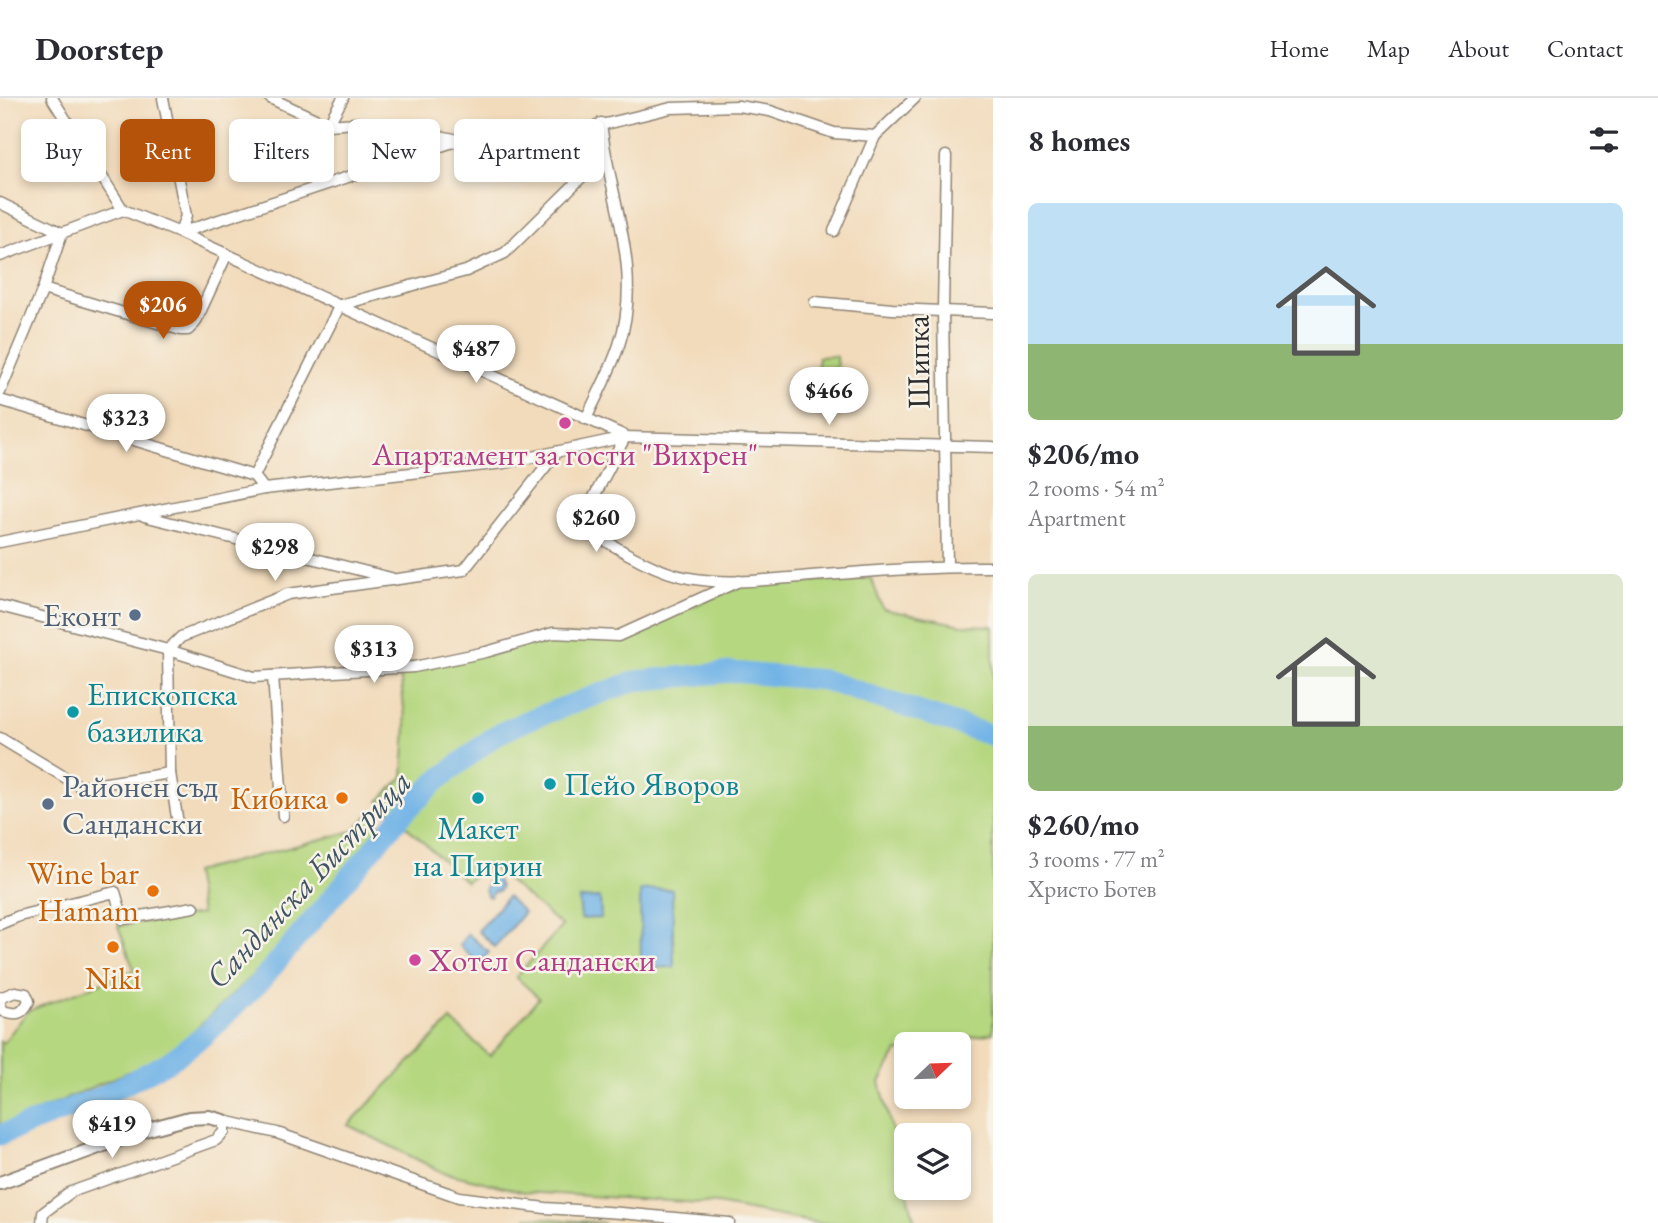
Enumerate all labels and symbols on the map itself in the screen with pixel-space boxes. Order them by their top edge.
pin: $206 [122,282,204,341]
street label: Шипка [896,315,940,409]
pin: $487 [435,326,517,385]
pin: $466 [788,368,870,427]
pin: $323 [85,394,167,454]
marker: Апартамент за гости "Вихрен" [557,415,573,431]
place label: Апартамент за гости "Вихрен" [371,433,758,475]
pin: $260 [555,494,637,554]
pin: $298 [234,524,316,583]
place label: Еконт [43,594,121,636]
marker: Еконт [127,607,143,623]
pin: $313 [333,626,415,685]
place label: Епископска базилика [87,673,238,752]
marker: Епископска базилика [65,704,81,720]
water label: Санданска Бистрица [195,761,421,997]
place label: Пейо Яворов [564,763,739,805]
place label: Районен съд Сандански [62,765,219,844]
marker: Пейо Яворов [542,776,558,792]
place label: Кибика [230,777,328,819]
marker: Кибика [334,790,350,806]
marker: Макет на Пирин [470,790,486,806]
marker: Районен съд Сандански [40,796,56,812]
place label: Макет на Пирин [413,807,543,886]
place label: Wine bar Hamam [27,852,139,931]
marker: Wine bar Hamam [145,883,161,899]
marker: Niki [105,939,121,955]
place label: Хотел Сандански [428,939,656,981]
marker: Хотел Сандански [407,952,423,968]
place label: Niki [85,957,141,999]
north arrow [894,1032,971,1110]
pin: $419 [71,1100,153,1160]

